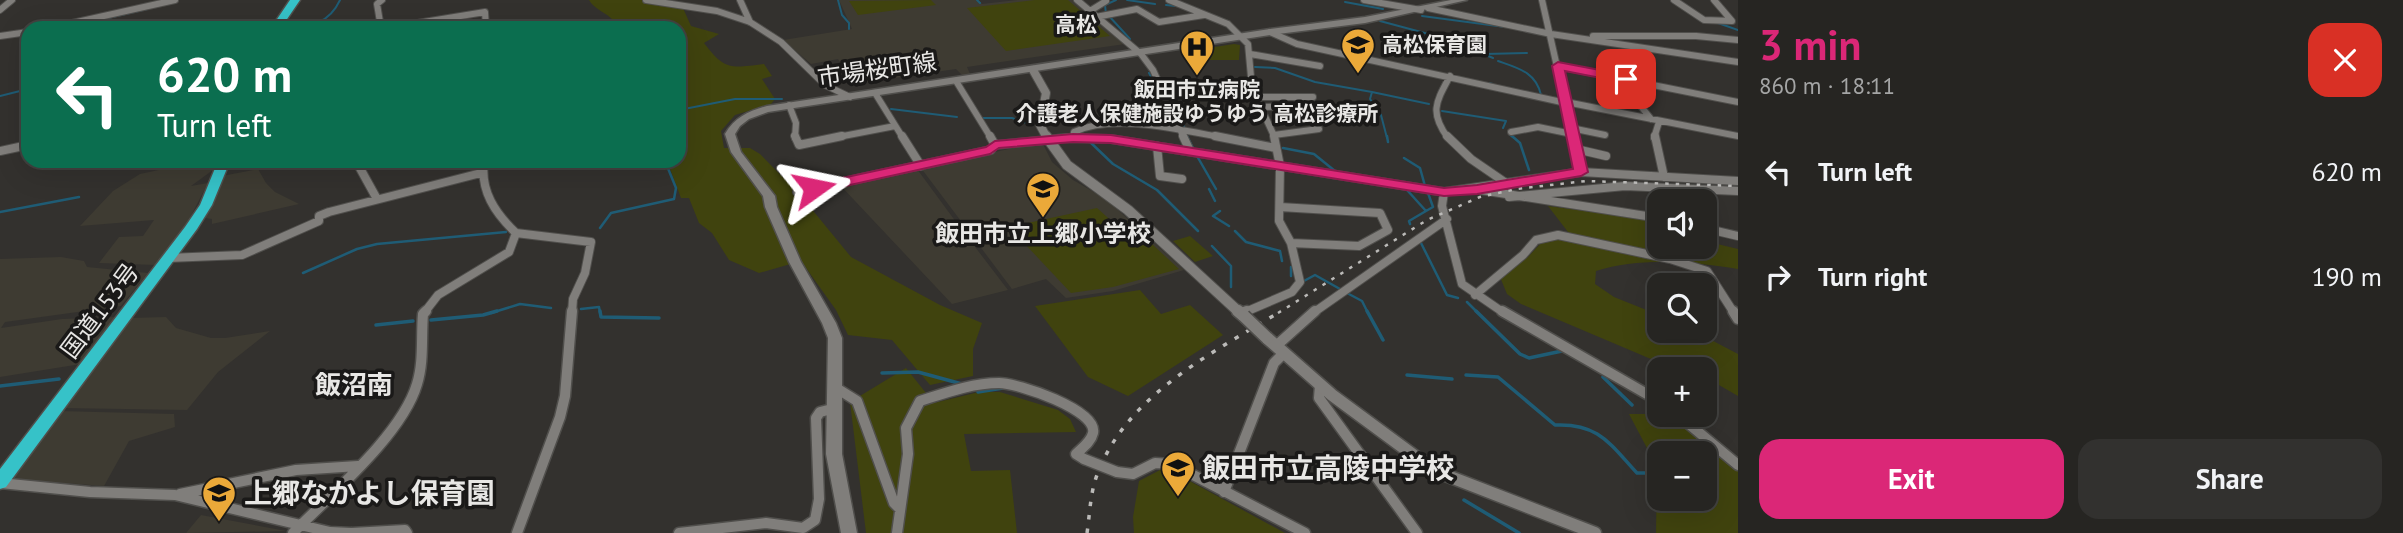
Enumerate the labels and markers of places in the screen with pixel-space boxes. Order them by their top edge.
school or university icon: 高松保育園 [1339,26,1377,75]
hospital icon: 飯田市立病院 介護老人保健施設ゆうゆう 高松診療所 [1178,28,1216,77]
place label: 高松保育園 [1382,31,1487,58]
pin [1596,49,1656,109]
place label: 飯田市立病院 介護老人保健施設ゆうゆう 高松診療所 [1016,76,1378,127]
school or university icon: 飯田市立上郷小学校 [1024,170,1062,219]
place label: 飯田市立上郷小学校 [935,218,1151,249]
school or university icon: 飯田市立高陵中学校 [1159,449,1197,498]
place label: 飯田市立高陵中学校 [1202,449,1454,486]
school or university icon: 上郷なかよし保育園 [200,474,238,523]
place label: 上郷なかよし保育園 [244,474,495,511]

